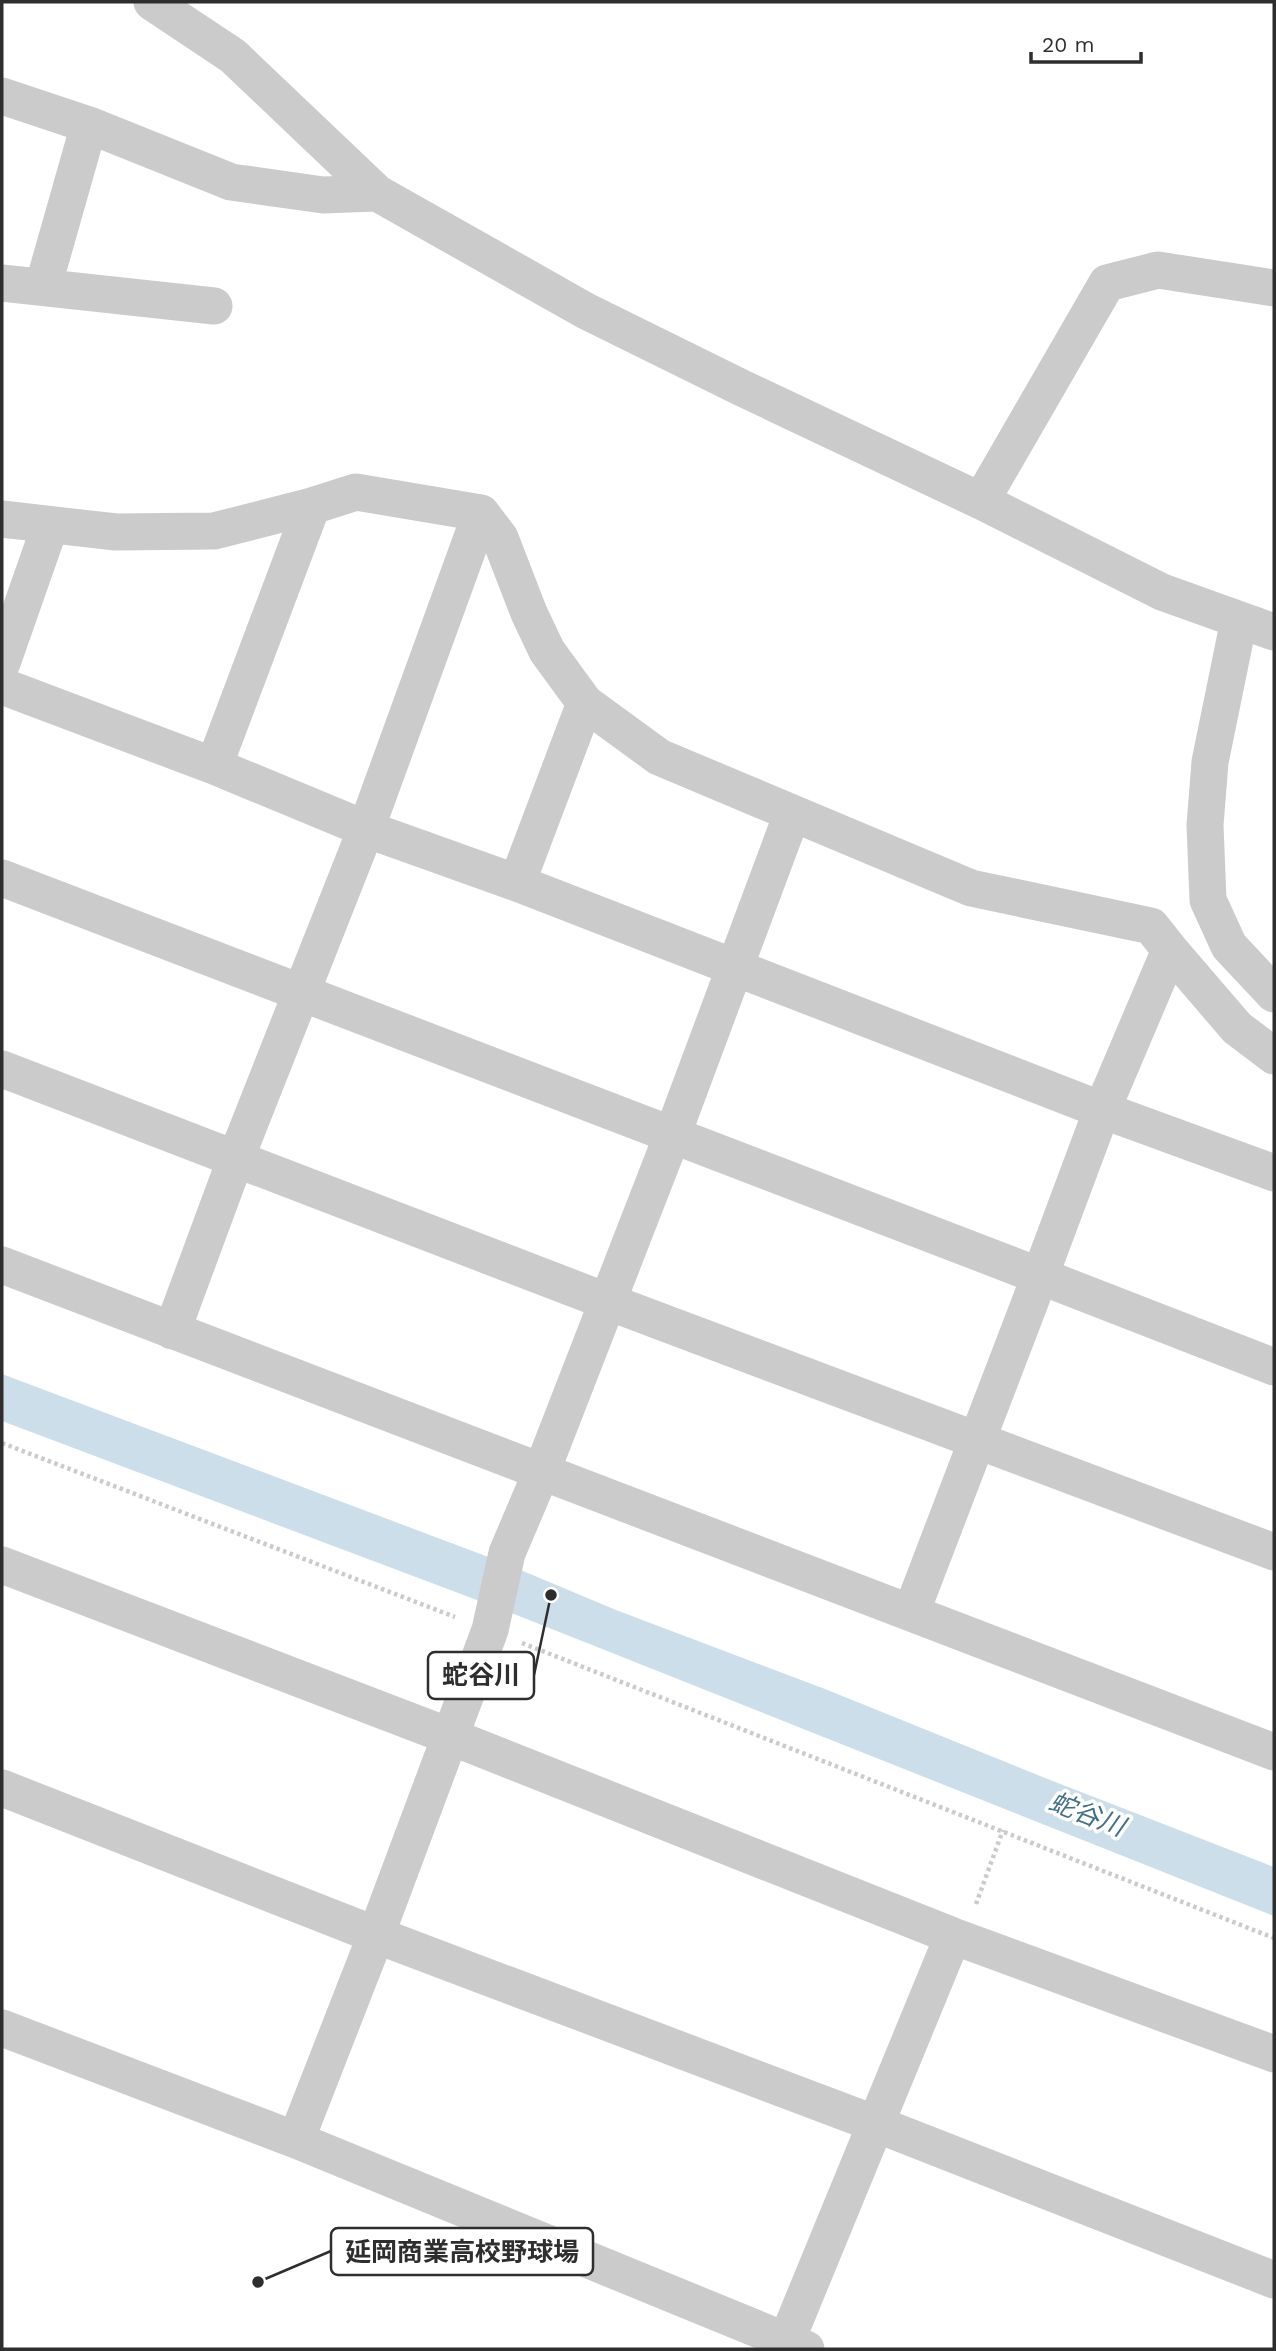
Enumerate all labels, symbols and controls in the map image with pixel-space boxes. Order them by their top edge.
scale bar [1031,21,1141,65]
text: 20 m [1042,32,1094,57]
callout: 蛇谷川 [428,1652,534,1699]
text: 蛇谷川 [442,1660,520,1690]
water label: 蛇谷川 [1045,1786,1132,1843]
callout: 延岡商業高校野球場 [331,2228,593,2275]
text: 延岡商業高校野球場 [345,2237,579,2267]

